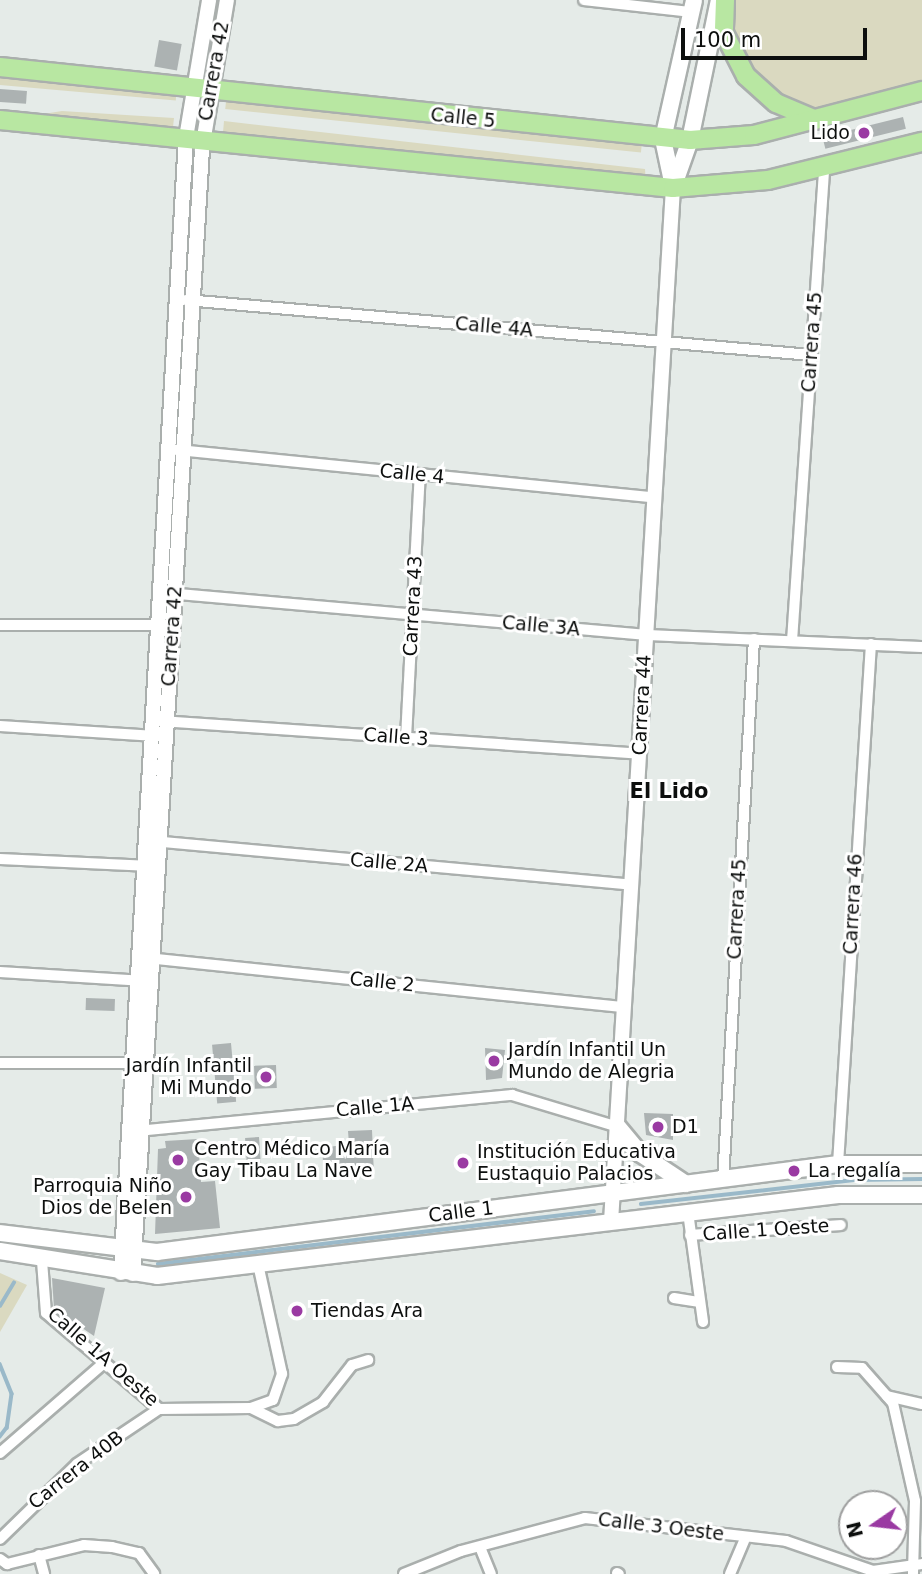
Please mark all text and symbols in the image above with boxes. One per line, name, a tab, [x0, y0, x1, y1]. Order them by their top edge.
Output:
scale bar	[684, 14, 870, 58]
street label: Carrera 42	[194, 19, 234, 123]
text: 100 m	[694, 28, 761, 52]
street label: Calle 5	[429, 103, 497, 133]
place label: Lido	[810, 122, 850, 144]
marker: Lido	[856, 125, 872, 141]
street label: Carrera 45	[797, 291, 827, 393]
street label: Calle 4A	[454, 312, 534, 342]
street label: Calle 4	[378, 459, 446, 489]
street label: Carrera 43	[399, 555, 427, 657]
street label: Carrera 42	[157, 585, 187, 687]
street label: Calle 3A	[501, 611, 581, 641]
street label: Carrera 44	[628, 654, 656, 756]
street label: Calle 3	[363, 723, 429, 751]
district label: El Lido	[630, 778, 708, 804]
street label: Calle 2A	[349, 848, 429, 878]
street label: Carrera 46	[839, 853, 867, 955]
street label: Carrera 45	[723, 858, 751, 960]
street label: Calle 2	[348, 967, 416, 997]
place label: Jardín Infantil Un Mundo de Alegria	[508, 1039, 675, 1083]
marker: Jardín Infantil Un Mundo de Alegria	[486, 1053, 502, 1069]
place label: Jardín Infantil Mi Mundo	[126, 1055, 252, 1099]
marker: Jardín Infantil Mi Mundo	[258, 1069, 274, 1085]
street label: Calle 1A	[335, 1092, 415, 1122]
place label: D1	[672, 1116, 699, 1138]
marker: D1	[650, 1119, 666, 1135]
place label: Centro Médico María Gay Tibau La Nave	[194, 1138, 390, 1182]
place label: Institución Educativa Eustaquio Palacios	[477, 1141, 676, 1185]
marker: Centro Médico María Gay Tibau La Nave	[168, 1150, 188, 1170]
marker: Institución Educativa Eustaquio Palacios	[455, 1155, 471, 1171]
place label: La regalía	[808, 1160, 901, 1182]
marker: La regalía	[786, 1163, 802, 1179]
place label: Parroquia Niño Dios de Belen	[33, 1175, 172, 1219]
marker: Parroquia Niño Dios de Belen	[178, 1189, 194, 1205]
street label: Calle 1	[427, 1197, 495, 1227]
street label: Calle 1 Oeste	[702, 1214, 830, 1246]
place label: Tiendas Ara	[311, 1300, 423, 1322]
street label: Calle 1A Oeste	[43, 1302, 163, 1412]
marker: Tiendas Ara	[289, 1303, 305, 1319]
street label: Carrera 40B	[24, 1426, 128, 1514]
north arrow	[838, 1490, 908, 1560]
street label: Calle 3 Oeste	[597, 1508, 725, 1546]
text: N	[842, 1519, 867, 1540]

